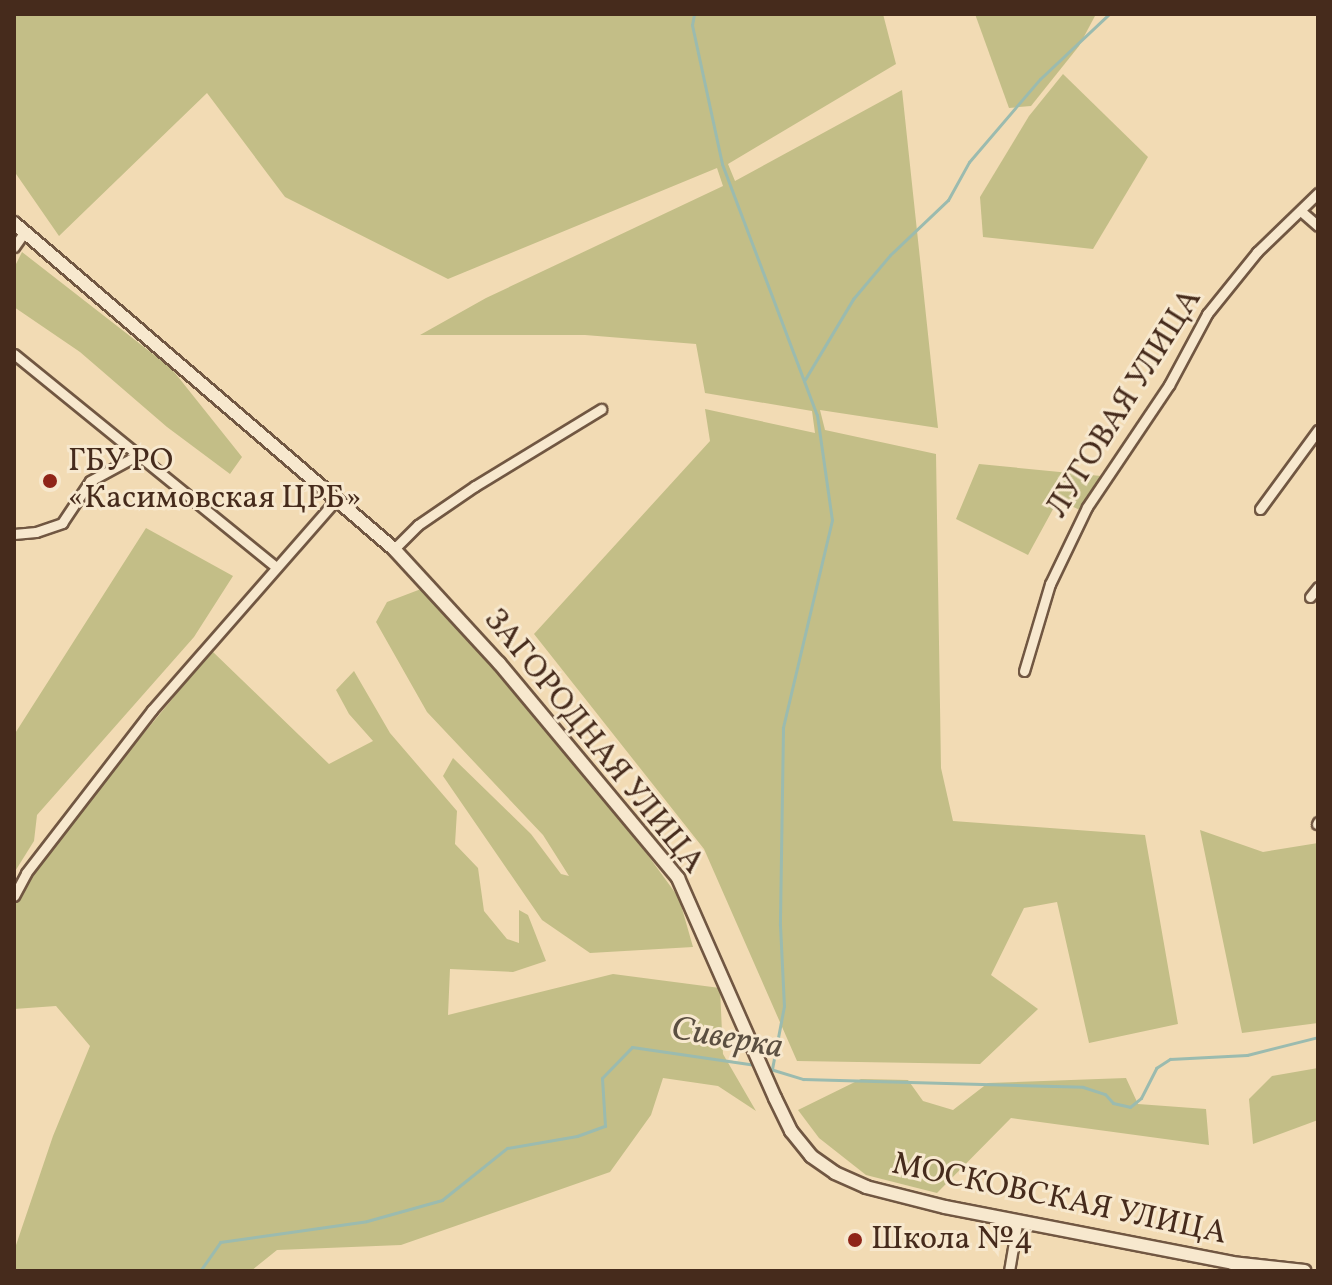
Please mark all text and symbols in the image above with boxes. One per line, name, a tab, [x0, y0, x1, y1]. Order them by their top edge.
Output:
street label: ЛУГОВАЯ УЛИЦА	[1039, 282, 1211, 526]
place label: ГБУ РО «Касимовская ЦРБ»	[68, 444, 361, 519]
marker: ГБУ РО «Касимовская ЦРБ»	[39, 470, 61, 492]
street label: ЗАГОРОДНАЯ УЛИЦА	[474, 602, 712, 882]
water label: Сиверка	[668, 1009, 786, 1069]
street label: МОСКОВСКАЯ УЛИЦА	[888, 1146, 1230, 1254]
place label: Школа №4	[871, 1221, 1033, 1259]
marker: Школа №4	[846, 1231, 864, 1249]

